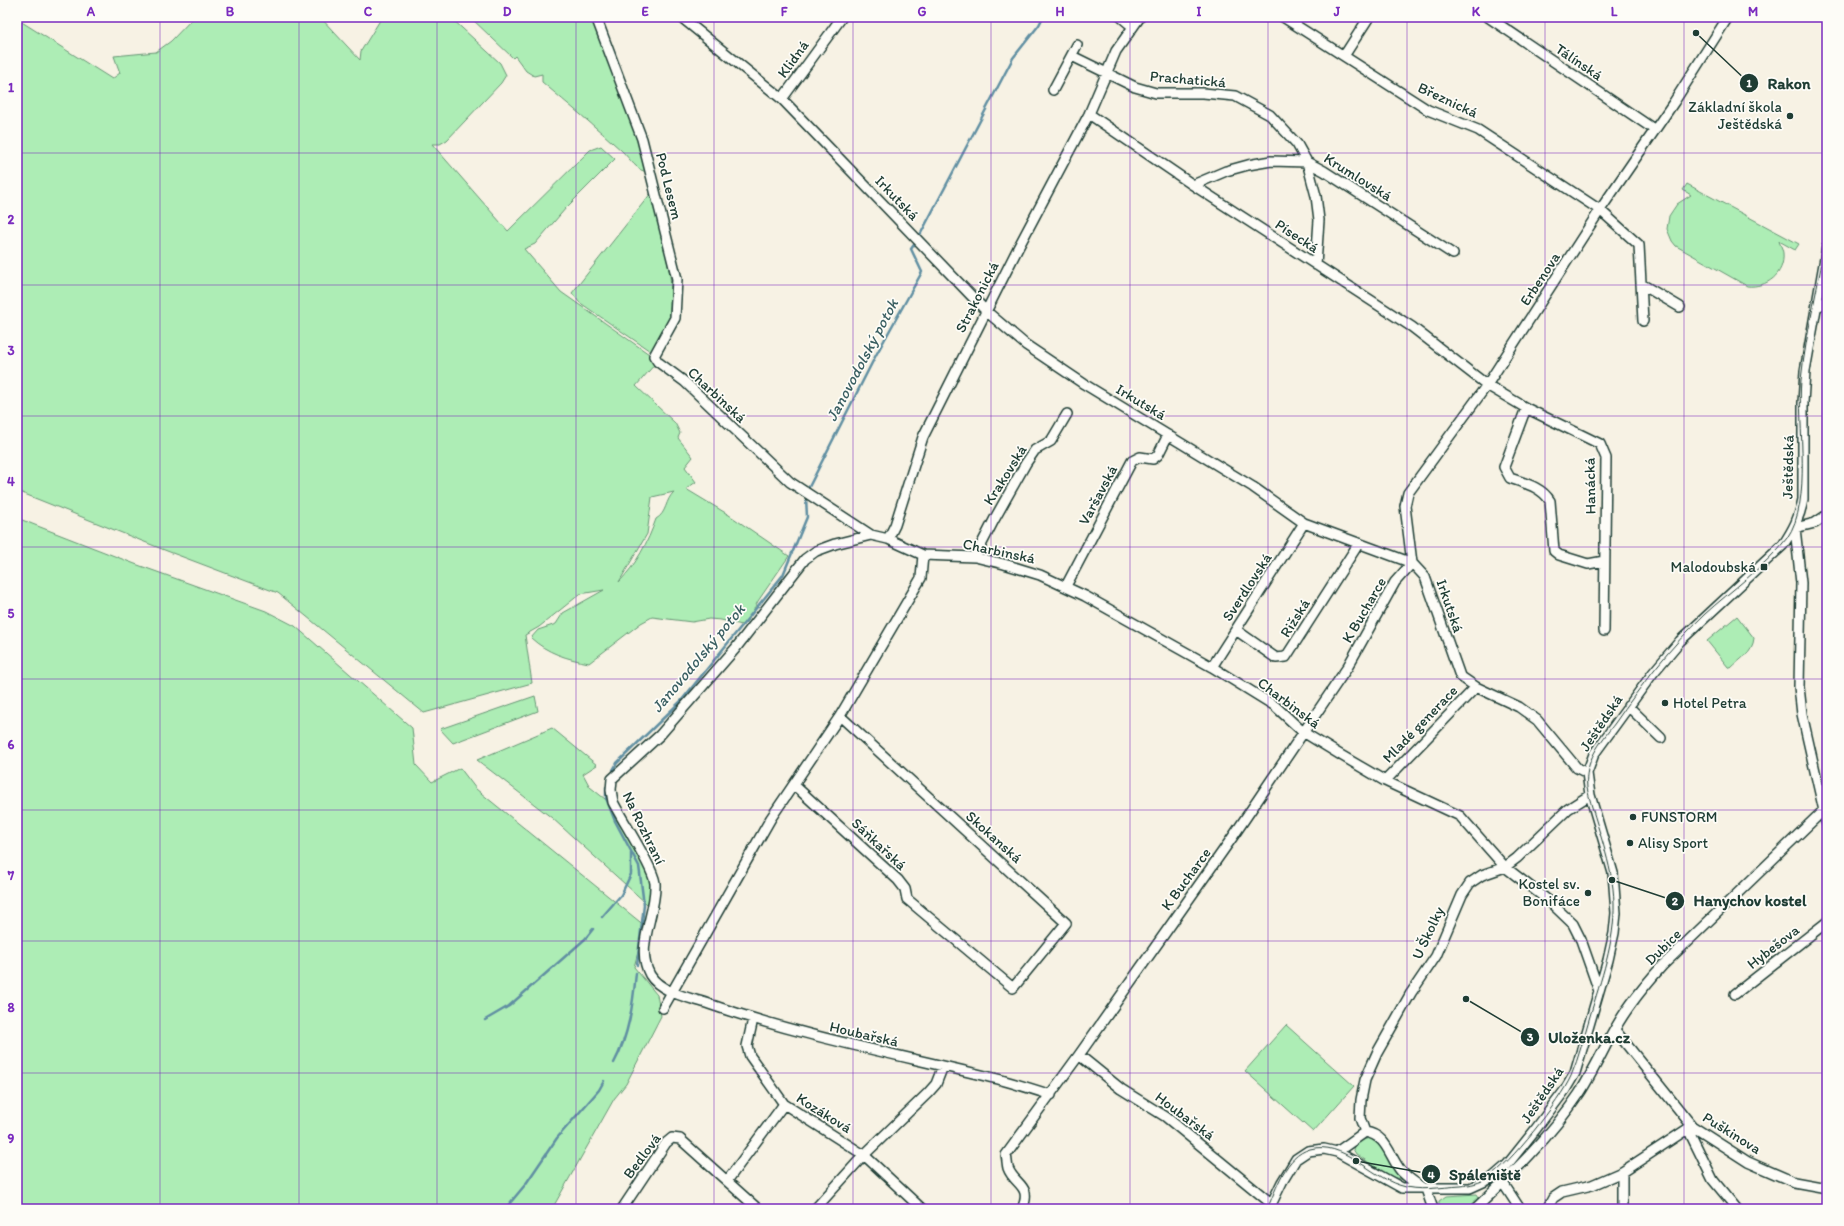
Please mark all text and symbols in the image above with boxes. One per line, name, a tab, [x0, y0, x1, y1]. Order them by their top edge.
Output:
text: A	[86, 4, 96, 19]
text: B	[226, 4, 235, 19]
text: C	[364, 4, 373, 19]
text: D	[503, 4, 512, 19]
text: E	[641, 4, 649, 19]
text: F	[781, 4, 788, 19]
text: G	[918, 4, 927, 19]
text: H	[1056, 4, 1065, 19]
text: I	[1197, 4, 1202, 19]
text: J	[1333, 4, 1341, 19]
text: K	[1472, 4, 1481, 19]
text: L	[1611, 4, 1618, 19]
text: M	[1748, 4, 1758, 19]
street label: Klidná	[773, 37, 813, 81]
street label: Tálínská	[1552, 40, 1606, 84]
street label: Prachatická	[1149, 67, 1227, 91]
callout: Rakon	[1739, 69, 1818, 97]
text: Rakon	[1768, 74, 1811, 93]
text: 1	[1746, 76, 1752, 90]
street label: Březnická	[1415, 78, 1481, 122]
text: 1	[8, 80, 14, 95]
place label: Základní škola Ještědská	[1688, 98, 1783, 133]
marker: Základní škola Ještědská	[1785, 111, 1795, 121]
street label: Krumlovská	[1321, 149, 1395, 205]
street label: Pod Lesem	[652, 150, 686, 222]
street label: Irkutská	[871, 172, 923, 224]
text: 2	[8, 212, 15, 227]
street label: Písecká	[1272, 215, 1322, 257]
street label: Erbenova	[1516, 249, 1564, 309]
street label: Strakonická	[951, 258, 1003, 336]
water label: Janovodolský potok	[822, 295, 903, 424]
text: 3	[7, 343, 15, 358]
street label: Charbinská	[684, 363, 750, 427]
street label: Irkutská	[1113, 380, 1169, 424]
street label: Ještědská	[1778, 435, 1798, 499]
street label: Krakovská	[979, 441, 1031, 508]
street label: Hanácká	[1581, 457, 1599, 515]
street label: Varšavská	[1075, 462, 1121, 528]
text: 4	[7, 474, 15, 489]
street label: Charbinská	[961, 535, 1037, 567]
street label: Sverdlovská	[1218, 549, 1276, 624]
place label: Malodoubská	[1671, 558, 1756, 576]
marker: Malodoubská	[1759, 562, 1769, 572]
street label: K Bucharce	[1338, 574, 1390, 646]
street label: Irkutská	[1432, 577, 1468, 635]
street label: Rižská	[1276, 595, 1314, 641]
water label: Janovodolský potok	[647, 599, 749, 716]
text: 5	[8, 606, 15, 621]
street label: Charbinská	[1254, 674, 1324, 732]
street label: Mladé generace	[1379, 682, 1461, 766]
street label: Ještědská	[1576, 691, 1627, 755]
place label: Hotel Petra	[1673, 694, 1747, 712]
marker: Hotel Petra	[1660, 698, 1670, 708]
text: 6	[8, 737, 15, 752]
street label: Na Rozhraní	[619, 789, 669, 868]
street label: Skokanská	[962, 807, 1026, 867]
place label: FUNSTORM	[1641, 808, 1717, 826]
marker: FUNSTORM	[1628, 812, 1638, 822]
street label: Sáňkařská	[848, 814, 910, 874]
place label: Alisy Sport	[1638, 834, 1708, 852]
marker: Alisy Sport	[1625, 838, 1635, 848]
street label: K Bucharce	[1157, 844, 1215, 914]
text: 7	[7, 868, 15, 883]
place label: Kostel sv. Bonifáce	[1518, 875, 1580, 910]
callout: Hanychov kostel	[1665, 887, 1814, 915]
marker: Kostel sv. Bonifáce	[1583, 888, 1593, 898]
text: Hanychov kostel	[1694, 891, 1807, 911]
text: 2	[1672, 894, 1679, 908]
street label: U Školky	[1408, 904, 1448, 962]
street label: Hybešova	[1743, 921, 1803, 973]
street label: Dubice	[1641, 925, 1685, 969]
text: 8	[7, 1000, 15, 1015]
street label: Houbařská	[828, 1017, 900, 1051]
callout: Uloženka.cz	[1520, 1023, 1638, 1051]
text: Uloženka.cz	[1548, 1028, 1631, 1047]
text: 3	[1527, 1030, 1534, 1044]
street label: Ještědská	[1517, 1063, 1568, 1127]
street label: Houbařská	[1152, 1088, 1219, 1144]
street label: Kozáková	[793, 1089, 855, 1137]
street label: Puškinova	[1699, 1108, 1765, 1158]
street label: Bedlová	[619, 1130, 665, 1182]
text: 9	[8, 1131, 15, 1146]
callout: Spáleniště	[1421, 1160, 1529, 1188]
text: Spáleniště	[1449, 1165, 1521, 1185]
text: 4	[1427, 1168, 1435, 1182]

